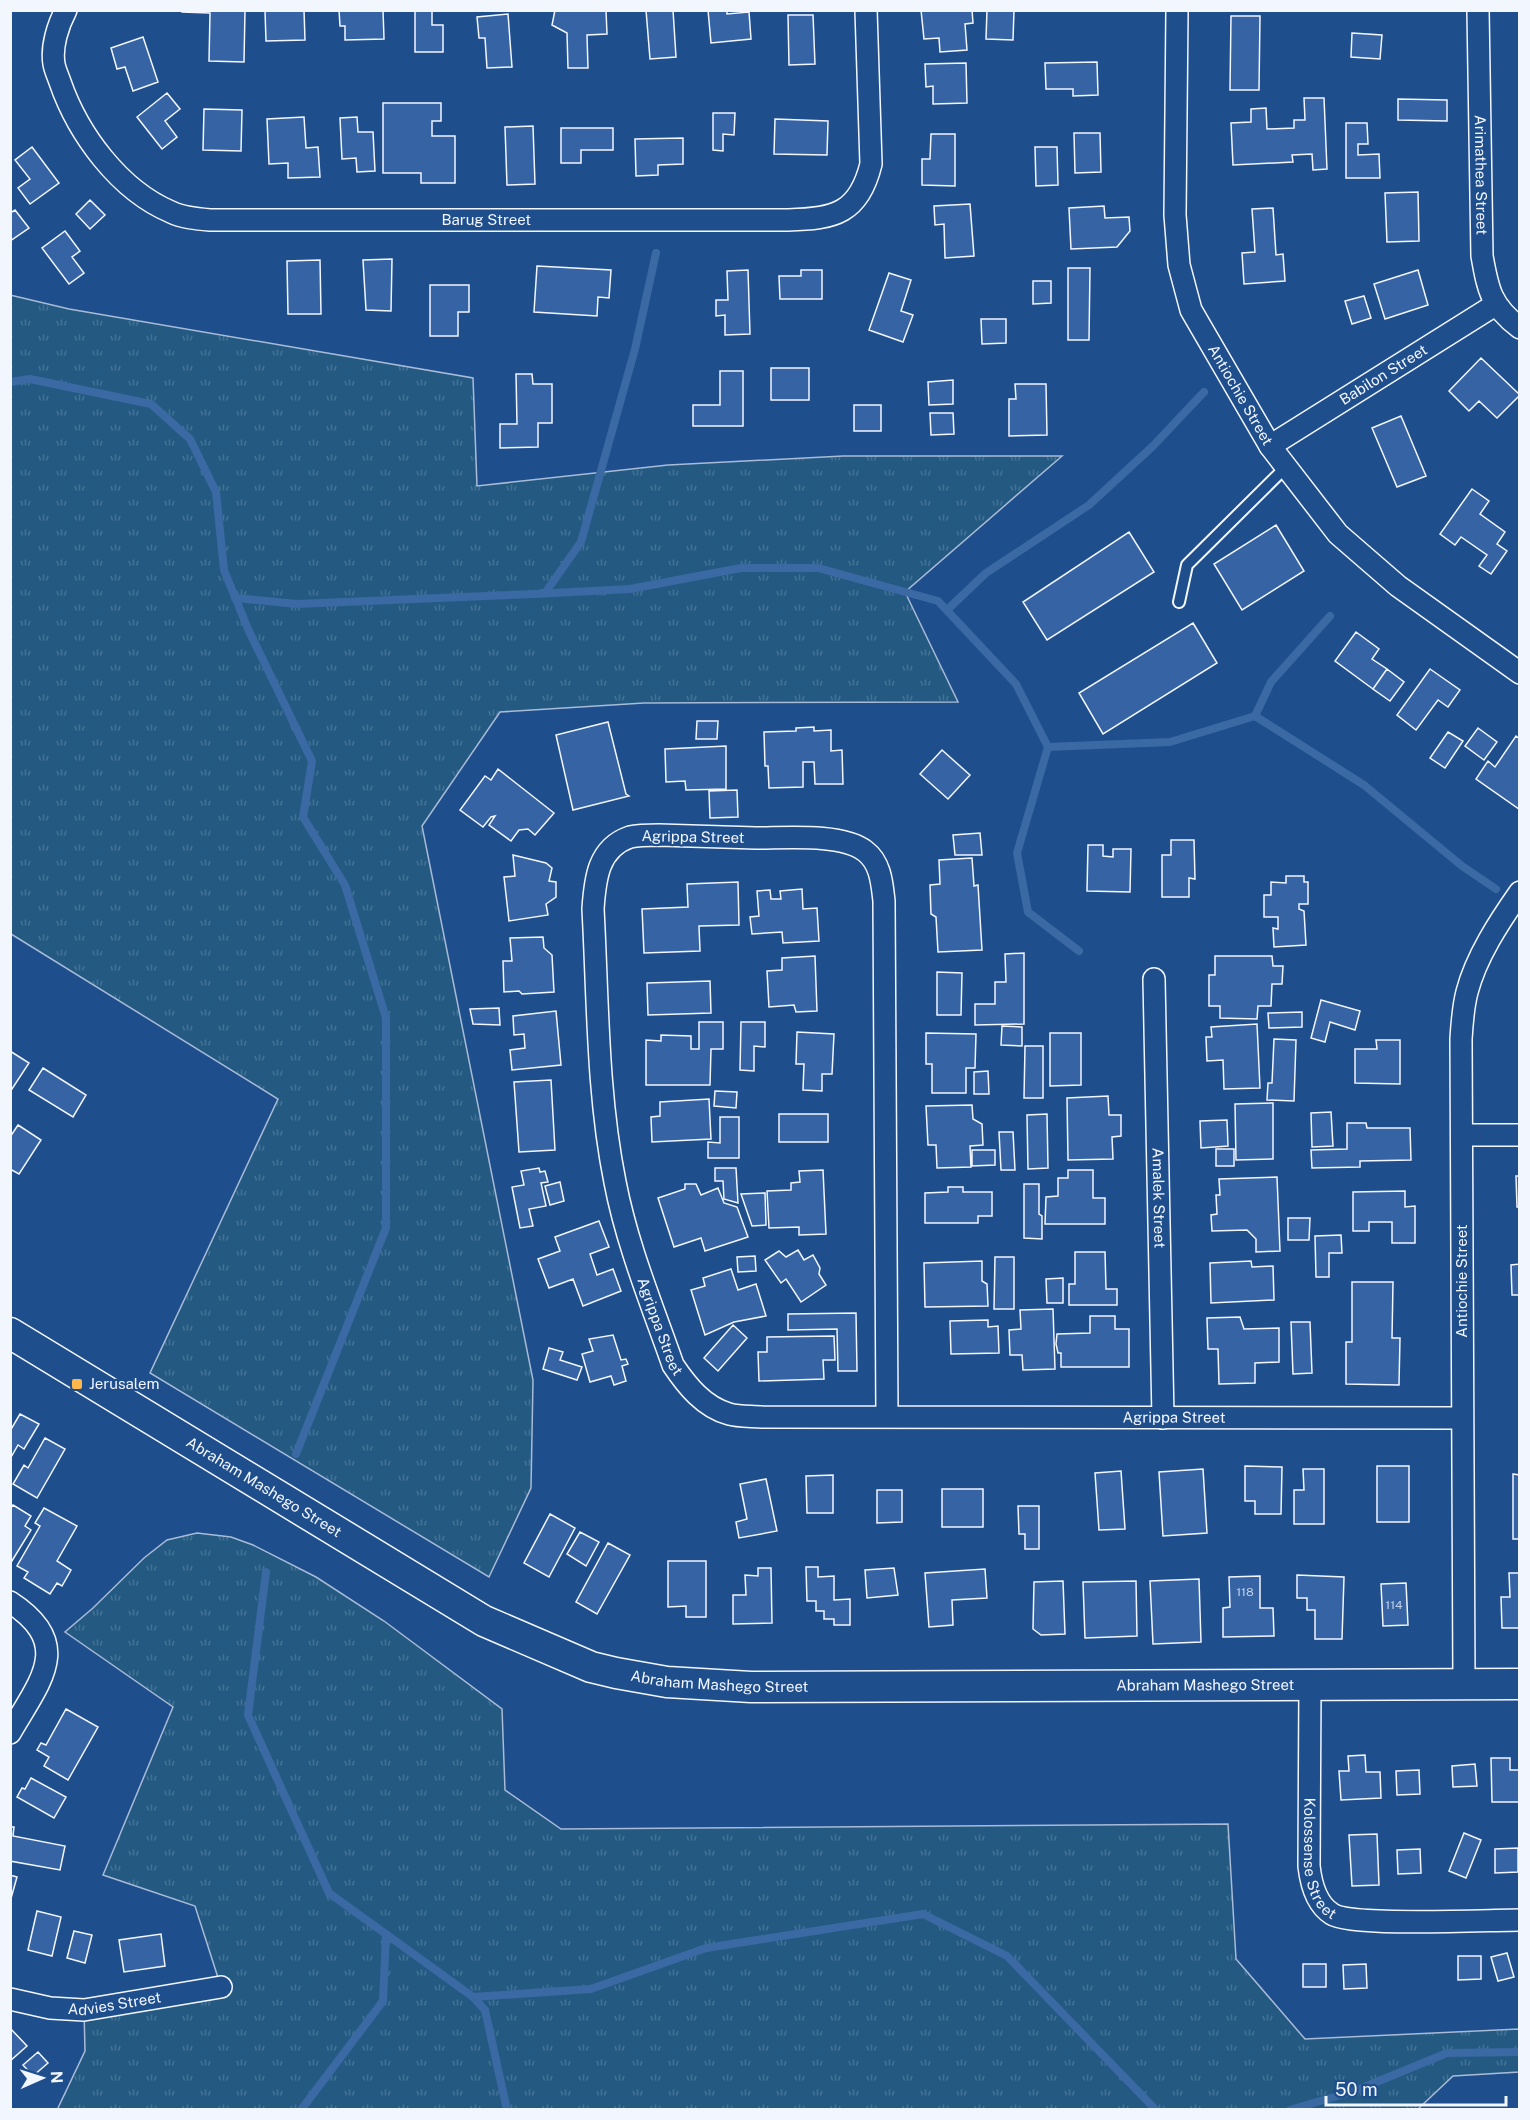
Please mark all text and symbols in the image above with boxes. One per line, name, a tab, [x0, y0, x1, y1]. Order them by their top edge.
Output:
street label: Arimathea Street	[1472, 115, 1491, 235]
street label: Barug Street	[441, 211, 531, 228]
street label: Antiochie Street	[1205, 341, 1277, 448]
street label: Babilon Street	[1336, 341, 1430, 408]
street label: Agrippa Street	[641, 827, 745, 846]
street label: Amalek Street	[1149, 1148, 1169, 1249]
street label: Antiochie Street	[1453, 1224, 1470, 1338]
street label: Agrippa Street	[634, 1275, 687, 1379]
place label: Jerusalem	[89, 1375, 159, 1392]
marker: Jerusalem	[70, 1377, 84, 1391]
street label: Agrippa Street	[1123, 1409, 1226, 1426]
street label: Abraham Mashego Street	[184, 1433, 345, 1540]
house number: 118	[1236, 1585, 1254, 1599]
house number: 114	[1385, 1598, 1403, 1612]
street label: Abraham Mashego Street	[629, 1667, 809, 1695]
street label: Abraham Mashego Street	[1116, 1676, 1295, 1694]
street label: Kolossense Street	[1301, 1798, 1340, 1923]
street label: Advies Street	[67, 1988, 162, 2018]
north arrow	[12, 2048, 72, 2108]
scale bar	[1326, 2069, 1506, 2107]
text: N	[47, 2070, 66, 2084]
text: 50 m	[1335, 2079, 1378, 2100]

